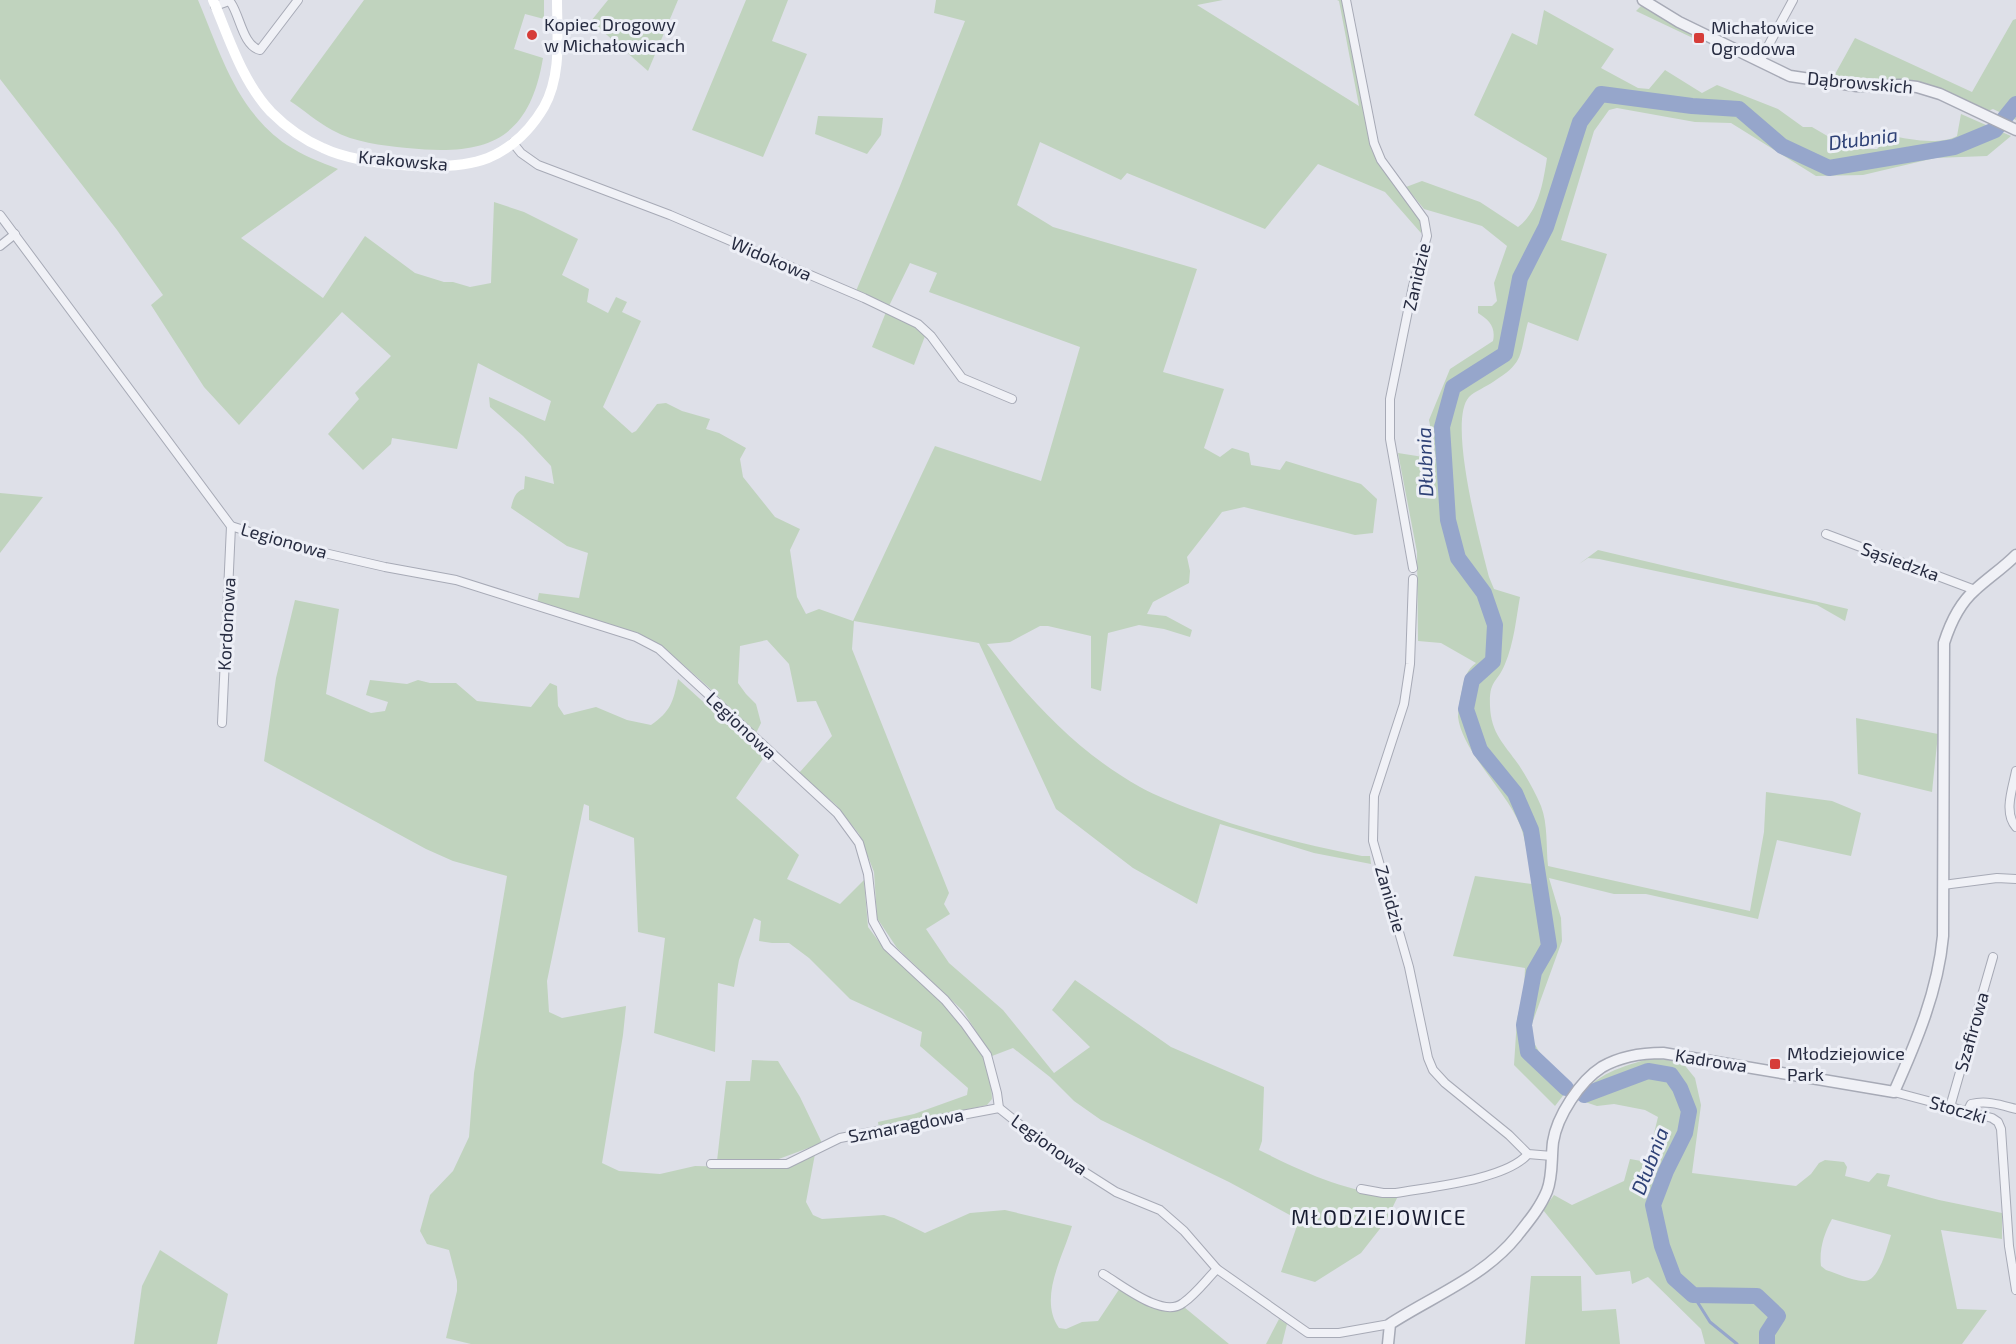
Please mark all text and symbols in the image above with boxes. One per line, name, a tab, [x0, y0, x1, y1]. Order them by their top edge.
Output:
place label: Kopiec Drogowy w Michałowicach	[544, 13, 685, 56]
place label: Michałowice Ogrodowa	[1711, 16, 1814, 59]
marker: Kopiec Drogowy w Michałowicach	[525, 28, 539, 42]
marker: Michałowice Ogrodowa	[1692, 31, 1706, 45]
street label: Dąbrowskich	[1806, 66, 1914, 98]
water label: Dłubnia	[1827, 122, 1899, 154]
street label: Krakowska	[357, 145, 449, 175]
street label: Widokowa	[728, 231, 815, 285]
street label: Zanidzie	[1398, 241, 1434, 313]
water label: Dłubnia	[1411, 427, 1437, 497]
street label: Legionowa	[239, 517, 330, 563]
street label: Sąsiedzka	[1858, 537, 1943, 585]
street label: Kordonowa	[213, 577, 239, 671]
street label: Legionowa	[702, 687, 782, 764]
street label: Zanidzie	[1371, 863, 1411, 935]
street label: Szafirowa	[1949, 989, 1993, 1074]
place label: Młodziejowice Park	[1787, 1042, 1905, 1085]
street label: Kadrowa	[1674, 1043, 1749, 1077]
marker: Młodziejowice Park	[1768, 1057, 1782, 1071]
street label: Stoczki	[1927, 1090, 1990, 1128]
street label: Szmaragdowa	[846, 1103, 965, 1147]
street label: Legionowa	[1007, 1109, 1092, 1179]
water label: Dłubnia	[1625, 1124, 1673, 1198]
district label: MŁODZIEJOWICE	[1291, 1204, 1467, 1229]

